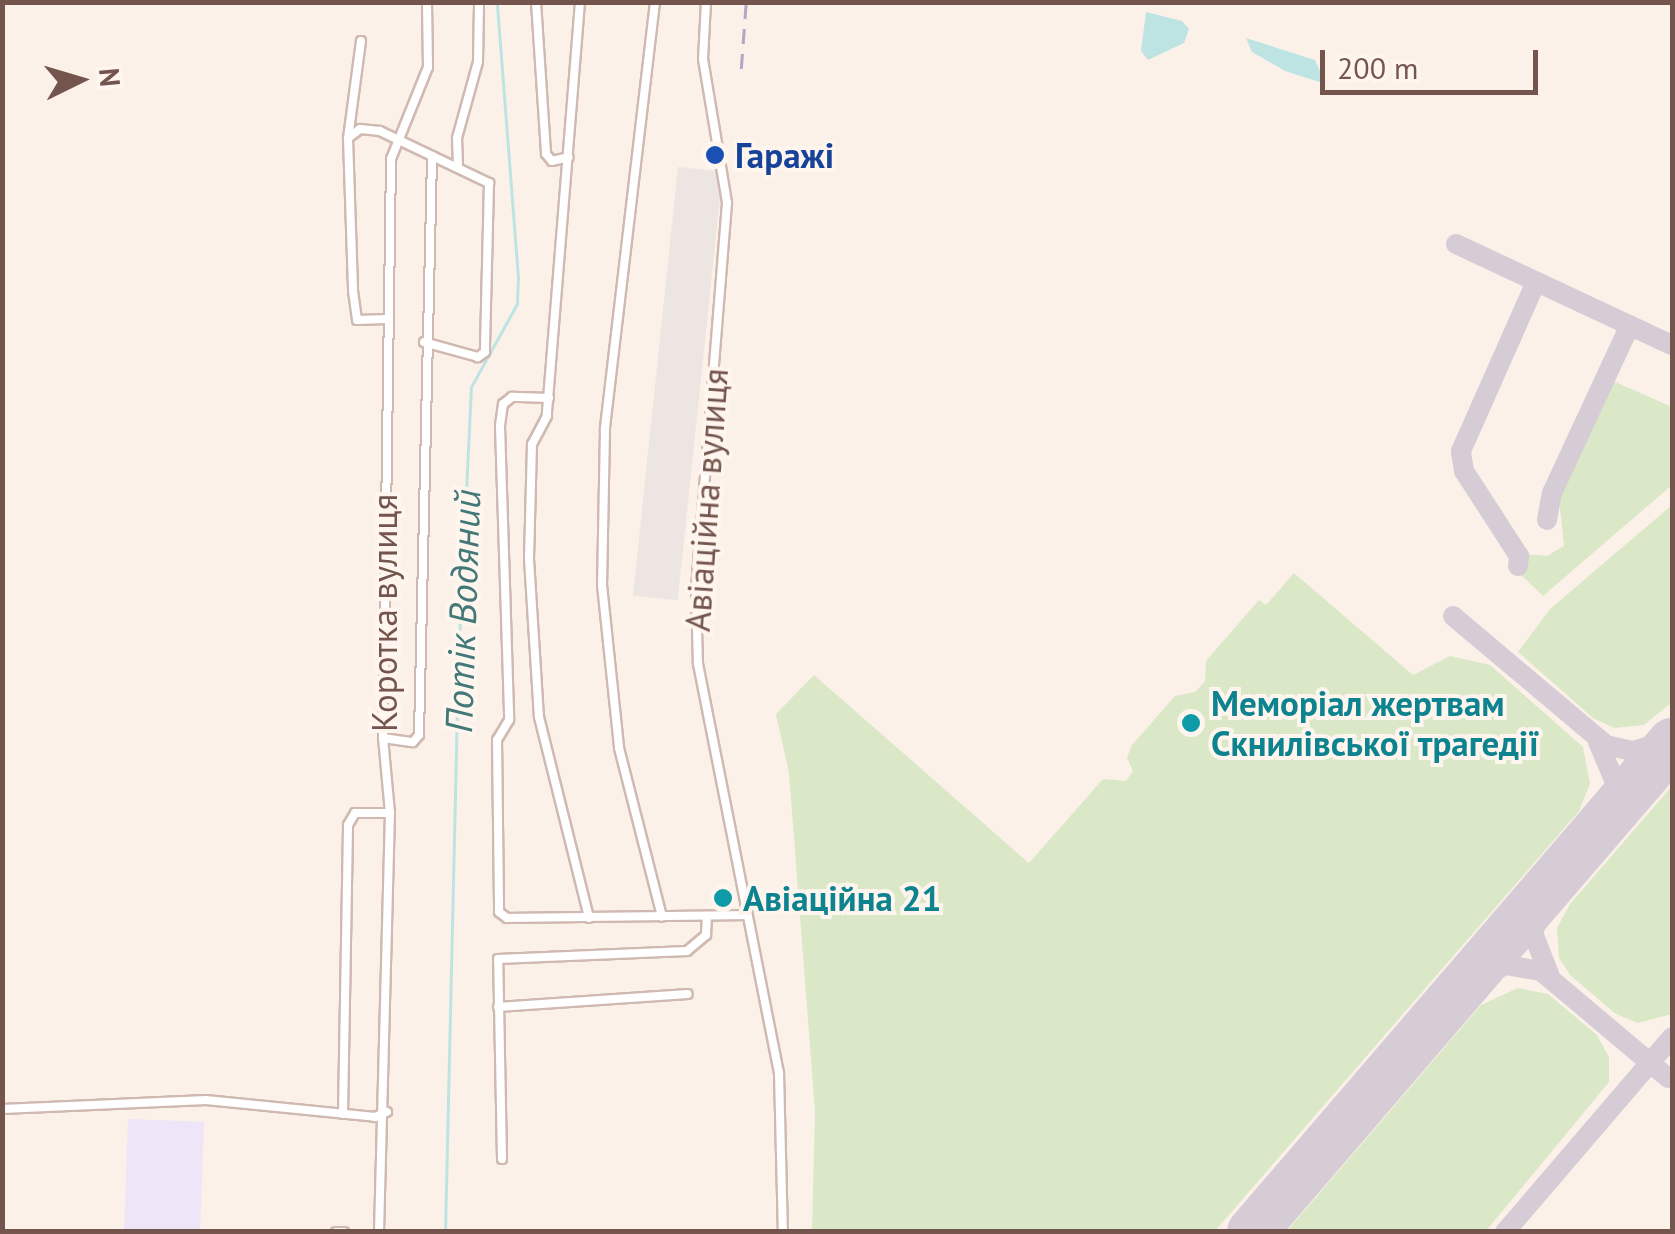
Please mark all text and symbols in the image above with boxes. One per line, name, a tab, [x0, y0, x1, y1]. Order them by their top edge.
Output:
north arrow	[30, 30, 130, 130]
scale bar	[1325, 30, 1542, 92]
text: 200 m	[1337, 48, 1418, 87]
text: N	[91, 67, 130, 88]
place label: Гаражі	[735, 134, 834, 176]
marker: Гаражі	[704, 144, 726, 166]
street label: Авіаційна вулиця	[676, 367, 736, 633]
water label: Потік Водяний	[435, 488, 489, 734]
street label: Коротка вулиця	[363, 494, 405, 732]
place label: Меморіал жертвам Скнилівської трагедії	[1211, 682, 1540, 764]
marker: Меморіал жертвам Скнилівської трагедії	[1180, 712, 1202, 734]
place label: Авіаційна 21	[743, 877, 941, 919]
marker: Авіаційна 21	[712, 887, 734, 909]

